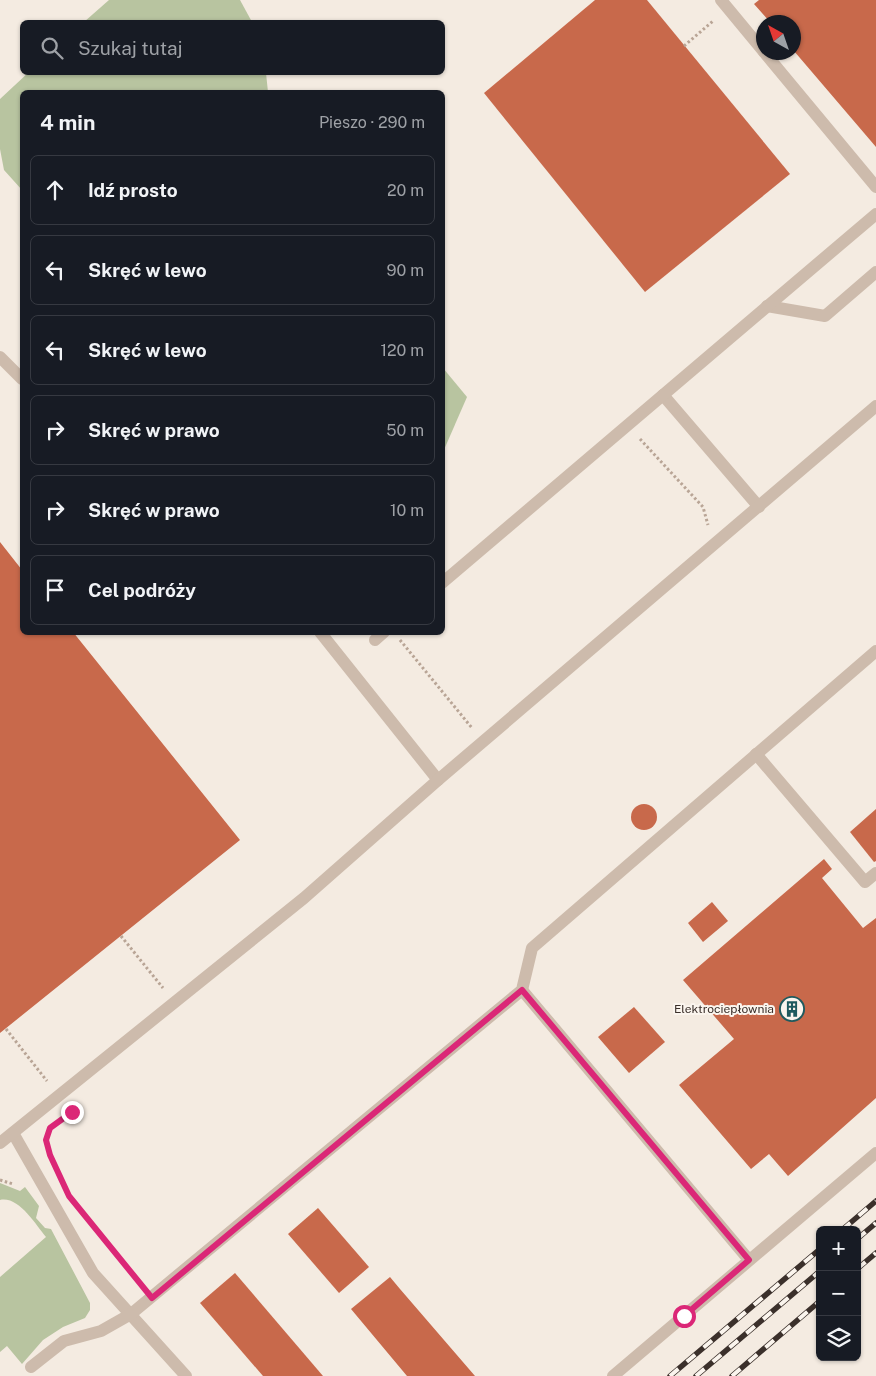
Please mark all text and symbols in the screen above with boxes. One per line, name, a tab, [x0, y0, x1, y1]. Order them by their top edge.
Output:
north arrow	[756, 15, 801, 60]
search box	[20, 20, 445, 75]
icon: search	[38, 34, 66, 62]
text: Szukaj tutaj	[78, 37, 183, 59]
text: 4 min	[40, 110, 95, 135]
text: Pieszo · 290 m	[319, 113, 425, 132]
icon: ahead	[41, 176, 69, 204]
text: Idź prosto	[88, 179, 178, 201]
text: 20 m	[387, 181, 424, 200]
icon: left	[41, 256, 69, 284]
text: Skręć w lewo	[88, 259, 207, 281]
text: 90 m	[387, 261, 424, 280]
icon: left	[41, 336, 69, 364]
text: Skręć w lewo	[88, 339, 207, 361]
text: 120 m	[380, 341, 424, 360]
icon: right	[41, 416, 69, 444]
text: Skręć w prawo	[88, 419, 220, 441]
text: 50 m	[386, 421, 424, 440]
icon: right	[41, 496, 69, 524]
text: Skręć w prawo	[88, 499, 220, 521]
text: 10 m	[390, 501, 424, 520]
icon: arrive	[41, 576, 69, 604]
text: Cel podróży	[88, 579, 196, 601]
building icon: Elektrociepłownia	[779, 996, 805, 1022]
place label: Elektrociepłownia	[674, 1002, 774, 1016]
route end	[61, 1101, 84, 1124]
map controls	[816, 1226, 861, 1361]
button: +	[816, 1226, 861, 1271]
button: −	[816, 1271, 861, 1316]
route start	[673, 1305, 696, 1328]
button: layers	[816, 1316, 861, 1361]

